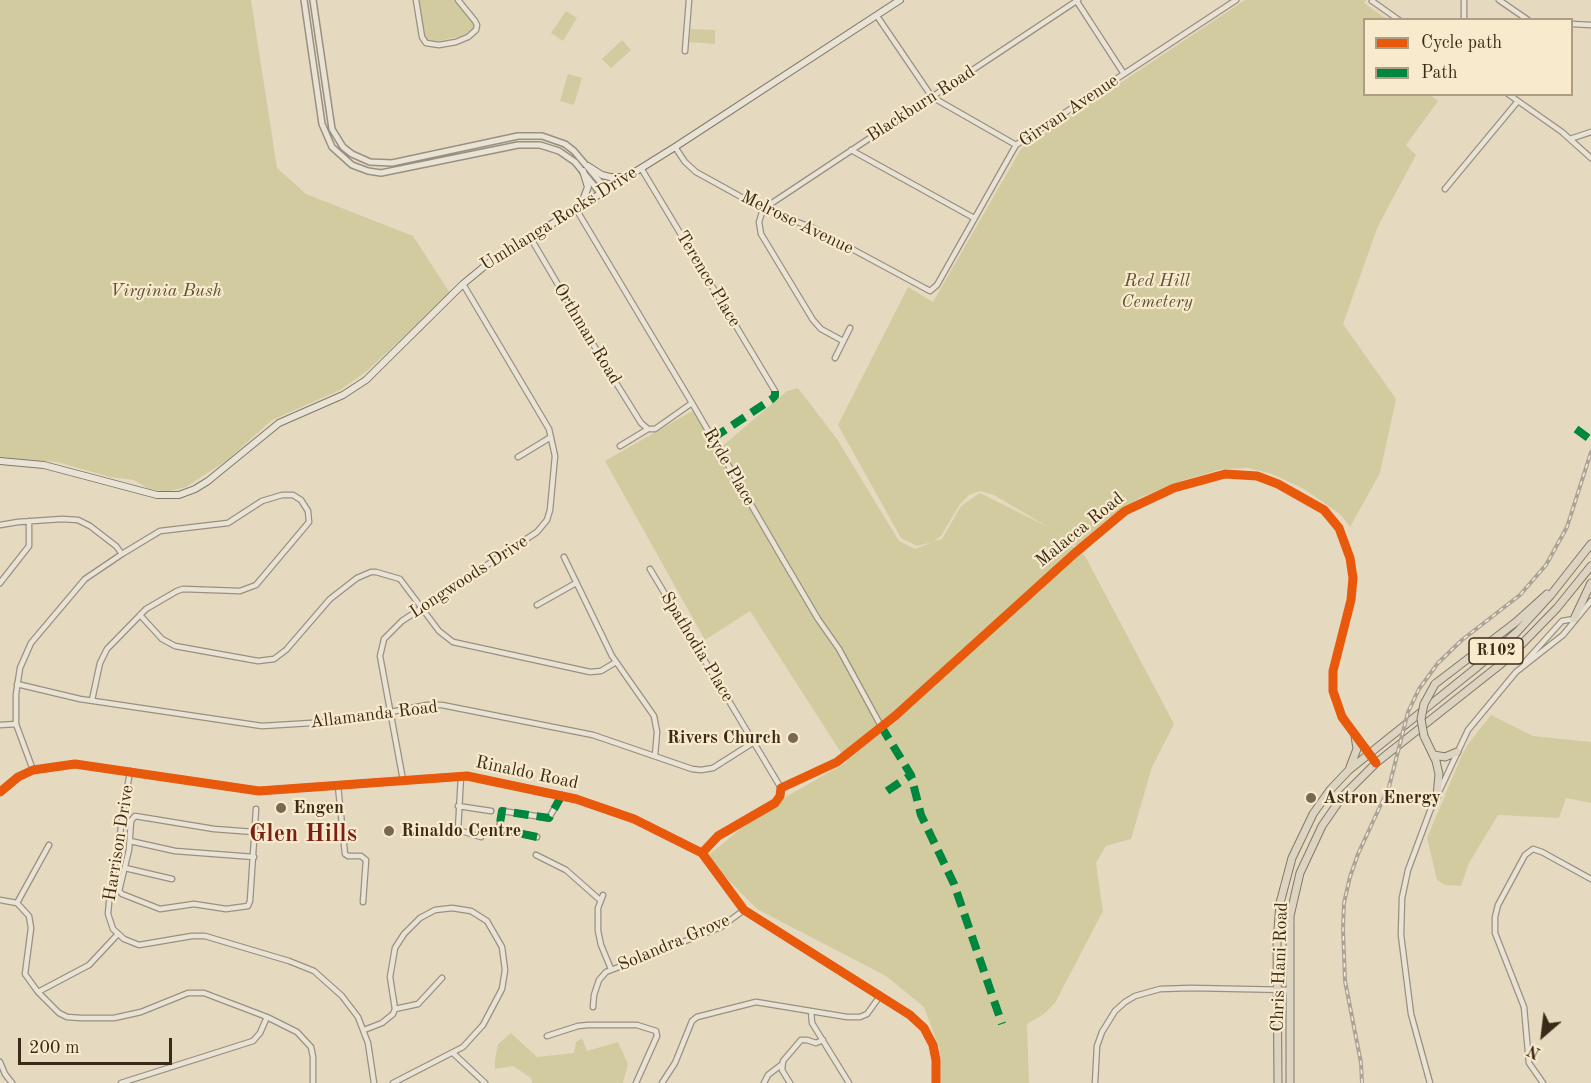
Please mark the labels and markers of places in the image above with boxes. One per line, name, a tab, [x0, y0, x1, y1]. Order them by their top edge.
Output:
place label: Rivers Church	[667, 727, 781, 749]
marker: Rivers Church	[786, 731, 800, 745]
place label: Astron Energy	[1323, 787, 1441, 809]
marker: Astron Energy	[1304, 791, 1318, 805]
place label: Engen	[293, 797, 344, 819]
marker: Engen	[274, 801, 288, 815]
place label: Rinaldo Centre	[401, 820, 521, 842]
marker: Rinaldo Centre	[382, 824, 396, 838]

